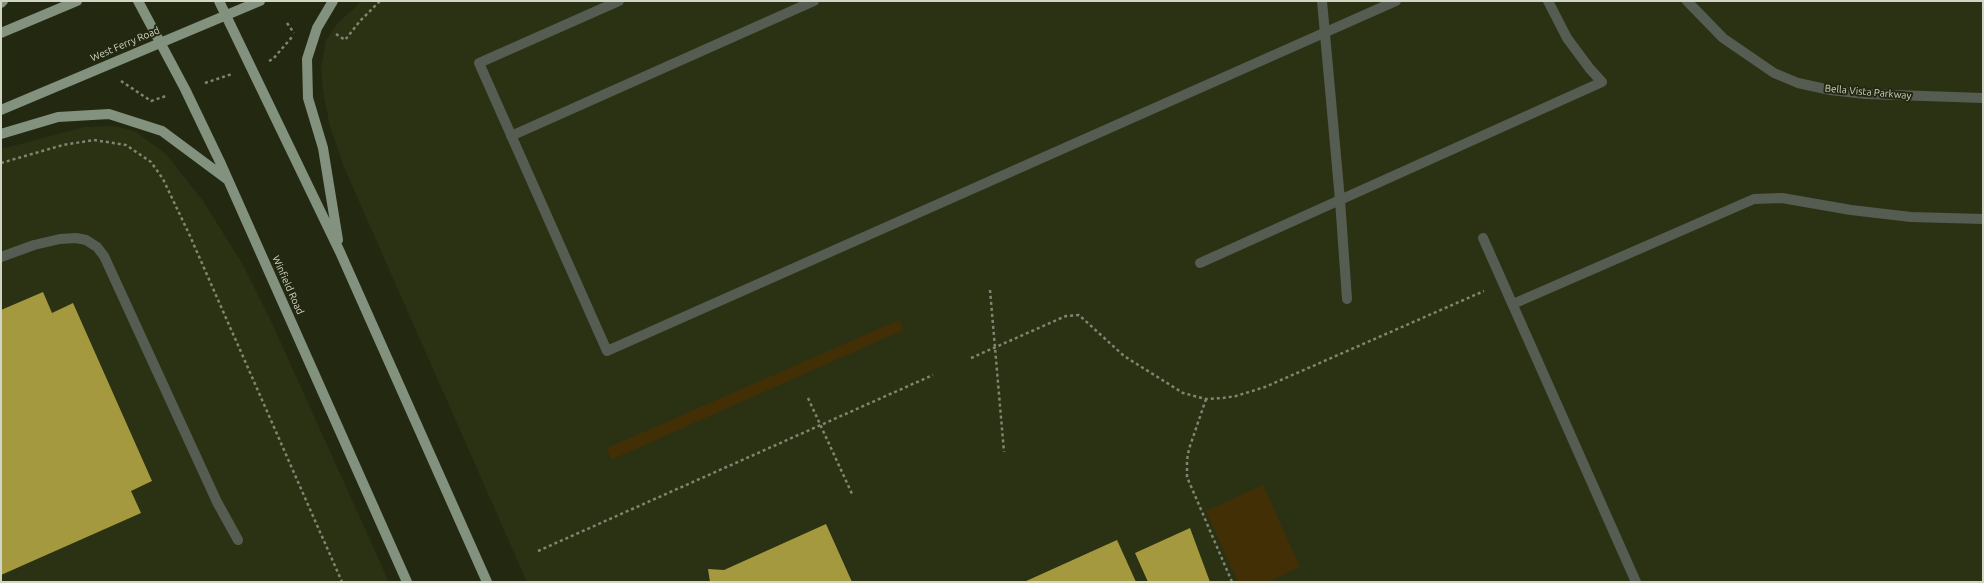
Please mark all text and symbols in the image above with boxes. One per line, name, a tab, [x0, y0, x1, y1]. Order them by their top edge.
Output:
street label: West Ferry Road	[89, 24, 161, 64]
street label: Bella Vista Parkway	[1824, 82, 1912, 102]
street label: Winfield Road	[270, 254, 306, 316]

